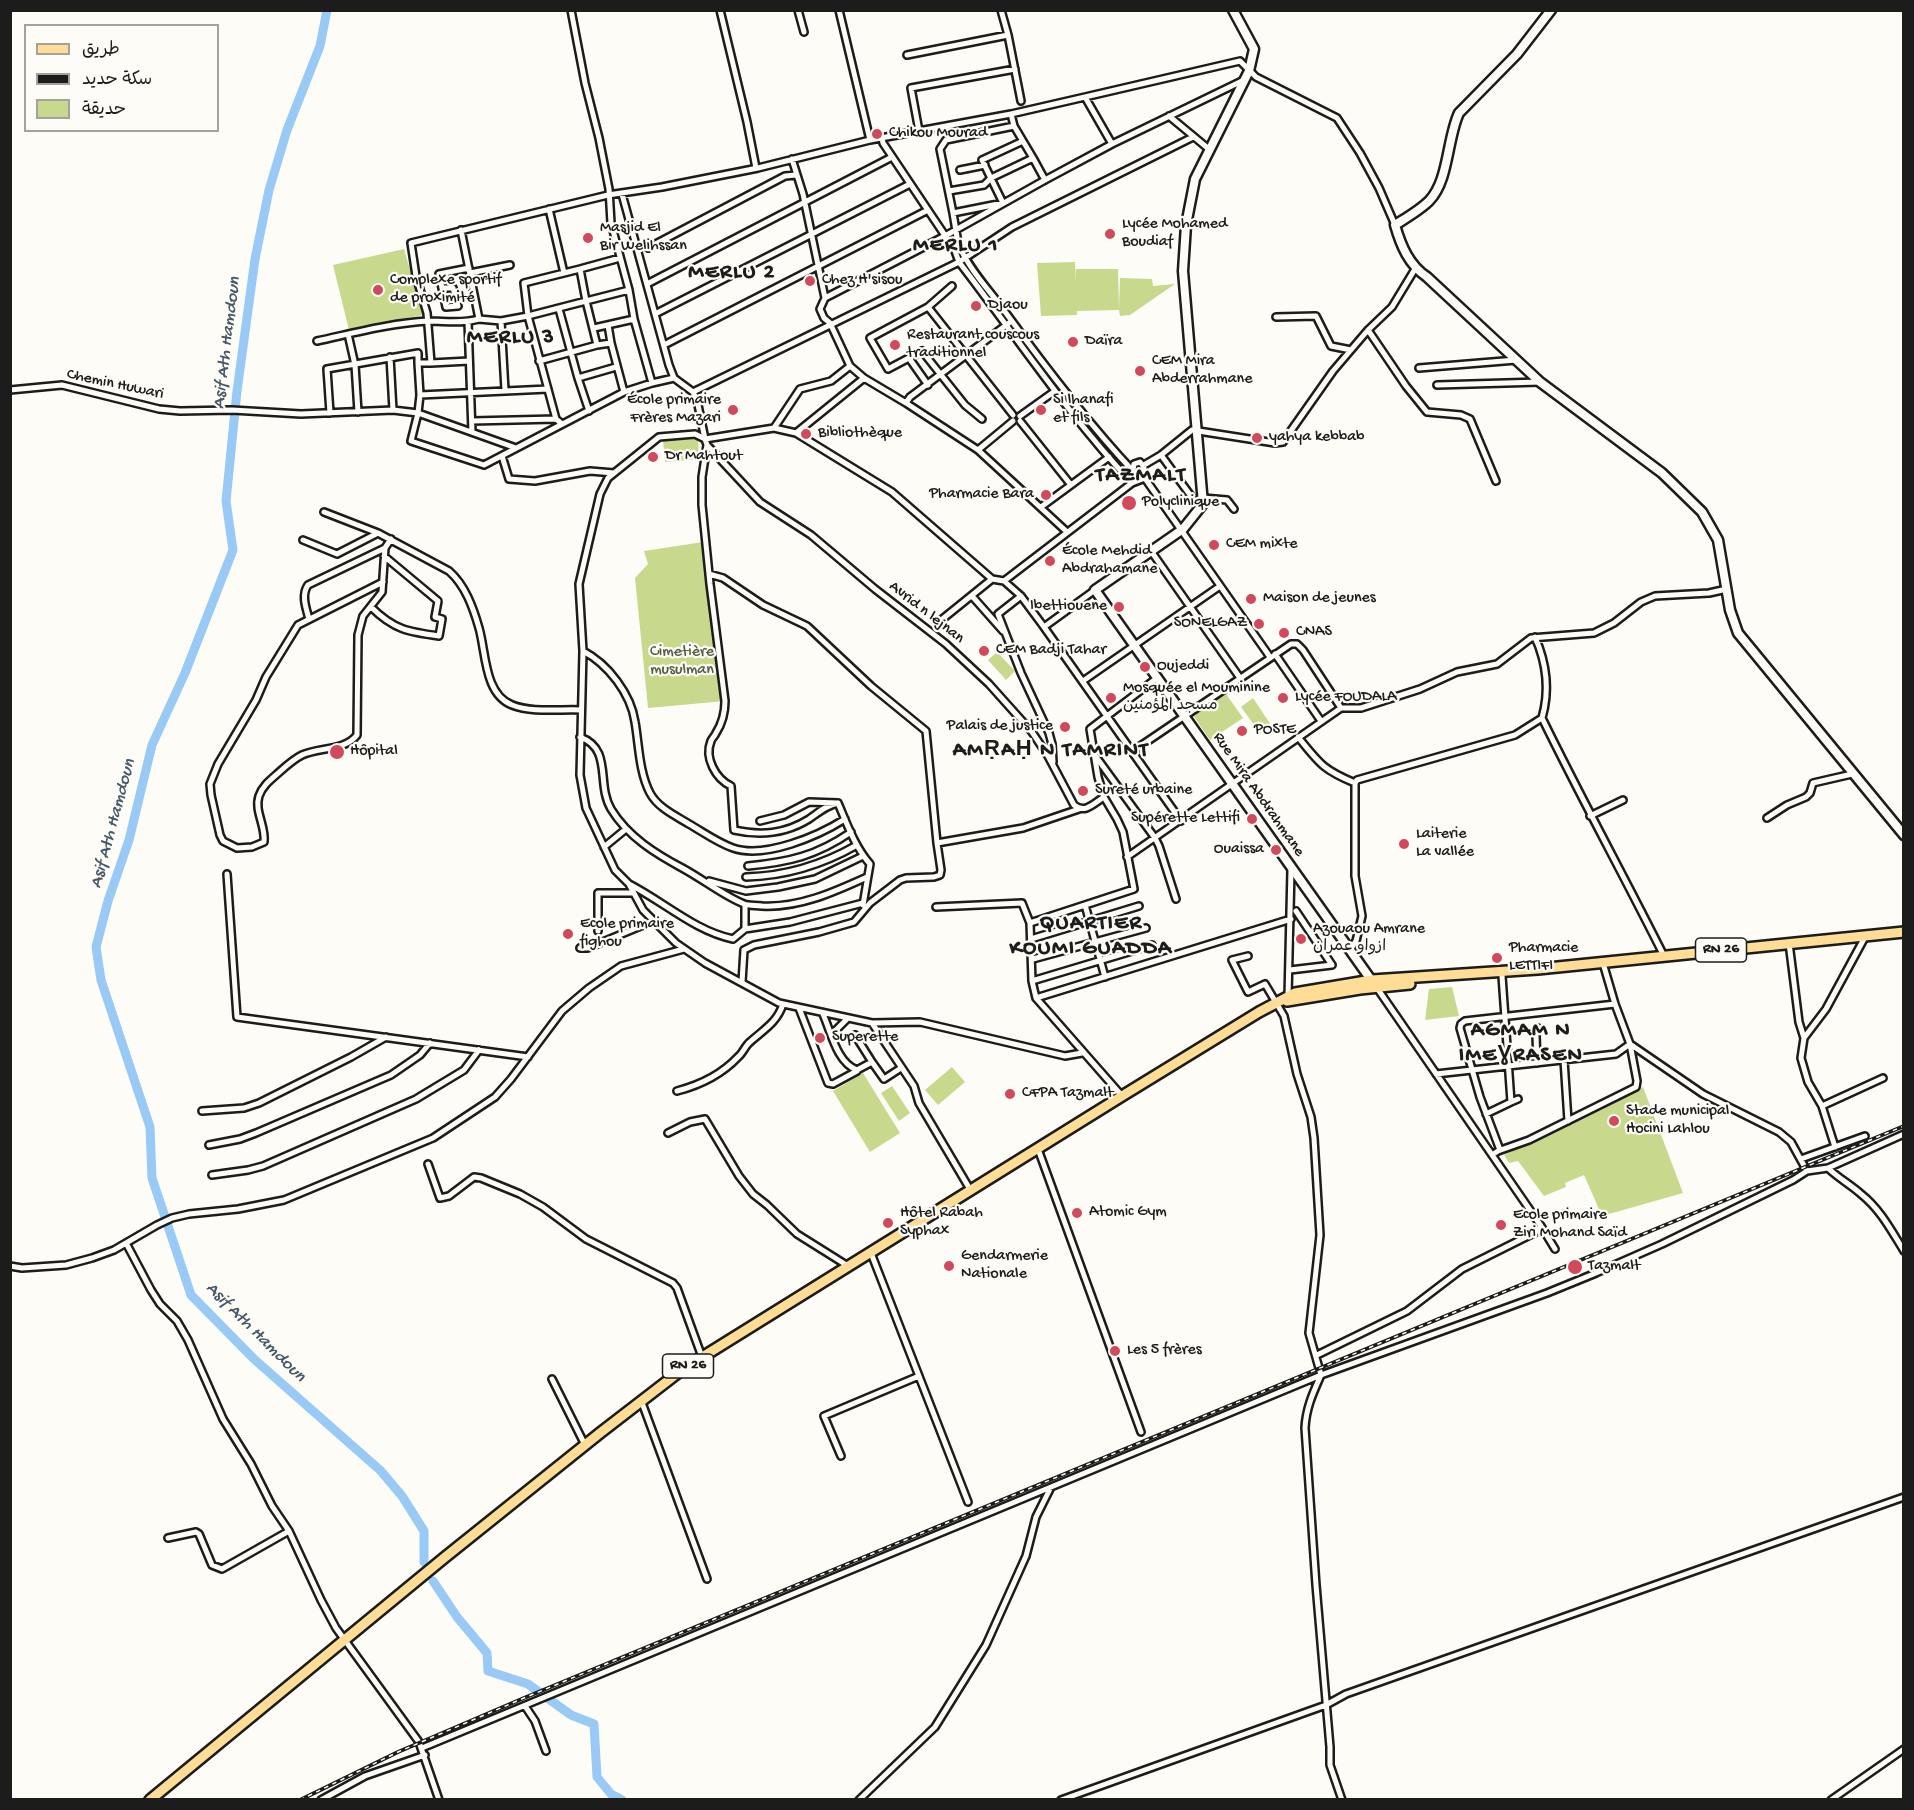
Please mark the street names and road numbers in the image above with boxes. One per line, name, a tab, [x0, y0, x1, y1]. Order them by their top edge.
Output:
street label: Chemin Huwari	[65, 365, 165, 405]
street label: Avrid n lejnan	[884, 578, 968, 648]
street label: Rue Mira Abdrahmane	[1208, 729, 1308, 861]
road number: RN 26	[1696, 938, 1746, 962]
road number: RN 26	[662, 1354, 714, 1378]

